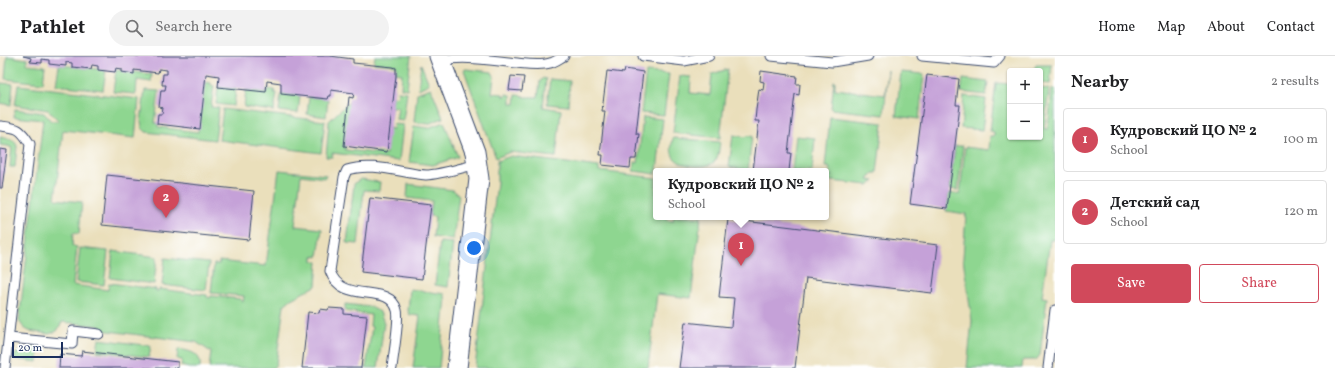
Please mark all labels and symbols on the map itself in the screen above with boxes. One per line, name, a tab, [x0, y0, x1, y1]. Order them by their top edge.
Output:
pin: 2	[153, 185, 179, 218]
pin: 1	[728, 233, 754, 266]
your location	[464, 238, 484, 258]
scale bar	[12, 340, 63, 359]

